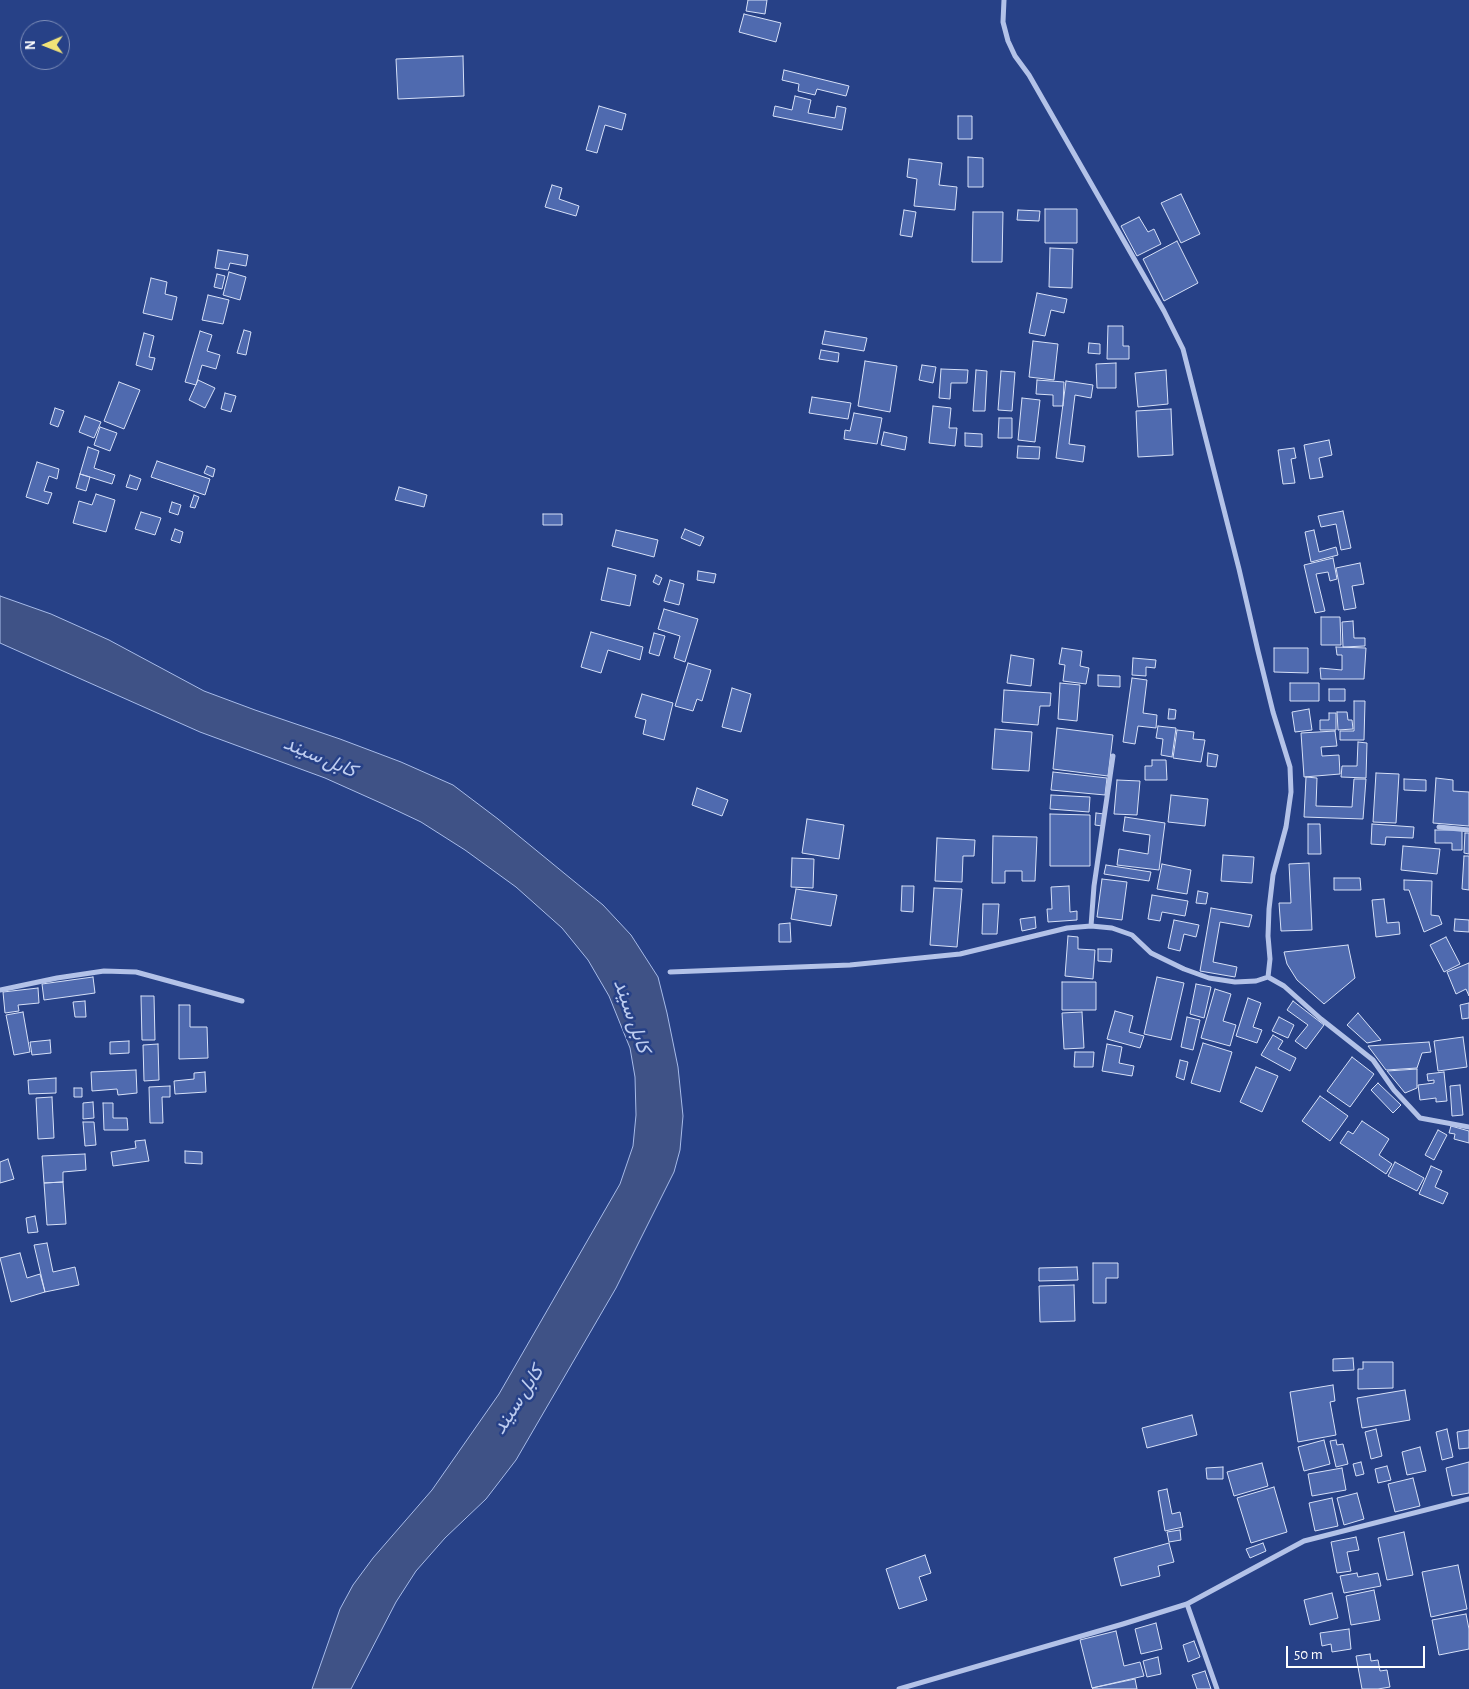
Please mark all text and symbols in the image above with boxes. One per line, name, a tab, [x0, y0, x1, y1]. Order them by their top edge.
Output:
north arrow	[20, 20, 70, 70]
text: N	[24, 40, 38, 50]
water label: کابل سيند	[280, 731, 360, 783]
water label: کابل سيند	[608, 976, 656, 1056]
water label: کابل سيند	[487, 1361, 549, 1439]
scale bar	[1289, 1636, 1428, 1668]
text: 50 m	[1294, 1647, 1323, 1662]

